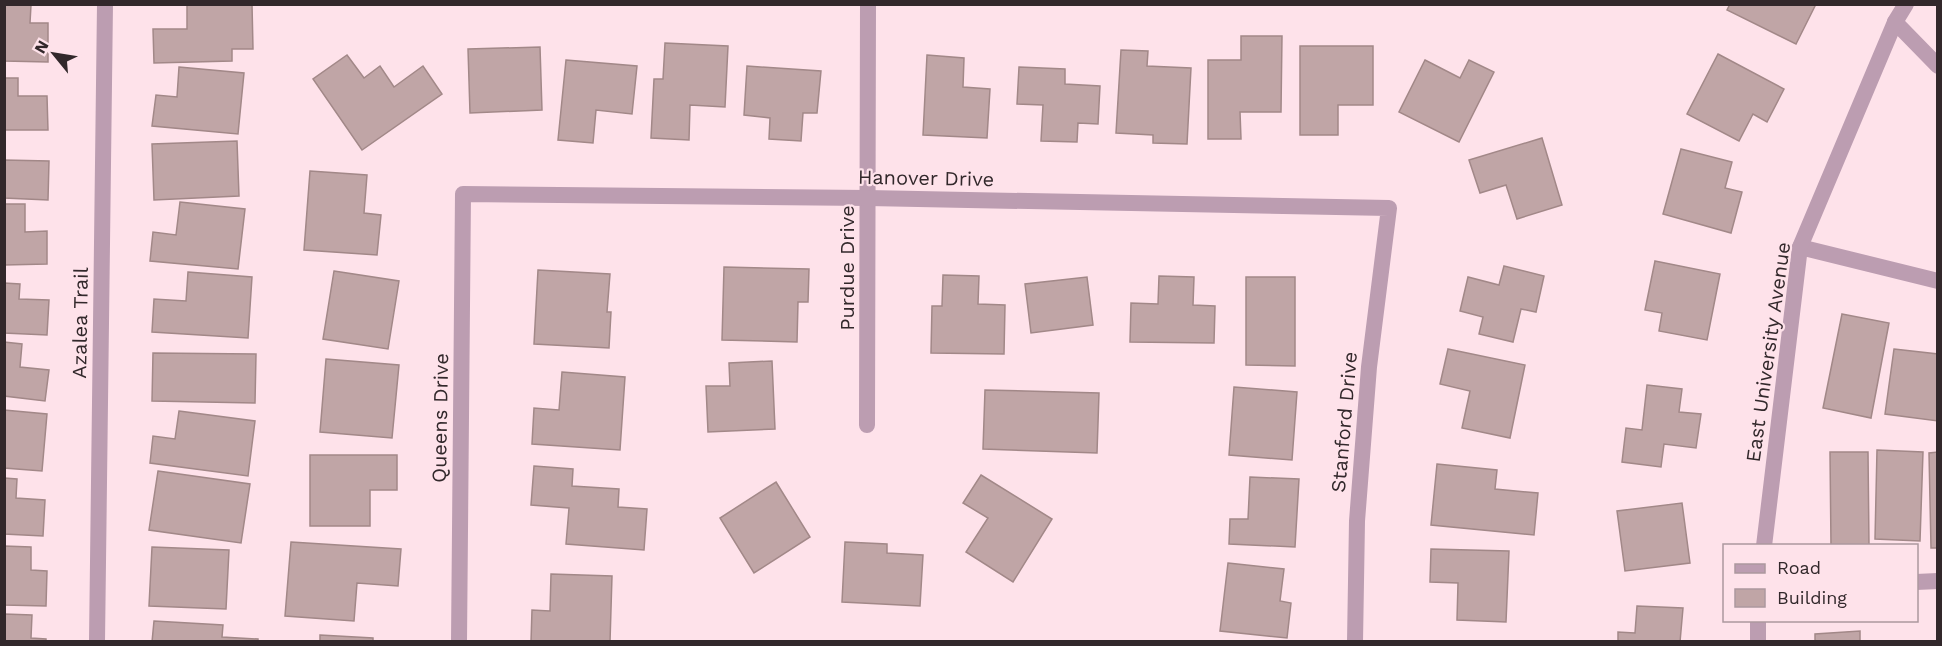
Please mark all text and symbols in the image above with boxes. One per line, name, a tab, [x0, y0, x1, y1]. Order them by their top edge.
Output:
north arrow	[24, 24, 84, 84]
text: N	[30, 37, 53, 57]
street label: Hanover Drive	[858, 165, 994, 191]
street label: Purdue Drive	[835, 205, 859, 331]
street label: East University Avenue	[1741, 240, 1795, 464]
street label: Azalea Trail	[67, 267, 93, 379]
street label: Stanford Drive	[1326, 351, 1362, 493]
street label: Queens Drive	[427, 353, 453, 483]
legend	[1723, 544, 1918, 622]
text: Road	[1777, 557, 1821, 578]
text: Building	[1777, 587, 1847, 608]

